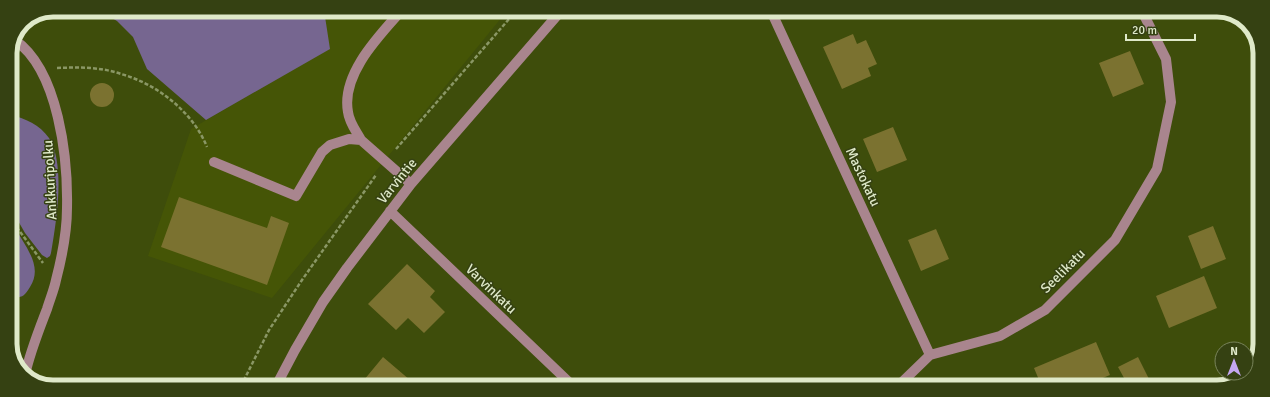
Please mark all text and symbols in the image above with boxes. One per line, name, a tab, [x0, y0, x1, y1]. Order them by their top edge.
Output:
scale bar	[1126, 16, 1195, 42]
text: 20 m	[1132, 23, 1157, 38]
street label: Ankkuripolku	[39, 140, 61, 220]
street label: Mastokatu	[842, 145, 884, 209]
street label: Varvintie	[374, 155, 420, 207]
street label: Seelikatu	[1037, 245, 1089, 297]
street label: Varvinkatu	[462, 261, 520, 317]
north arrow	[1214, 341, 1254, 381]
text: N	[1230, 345, 1238, 358]

